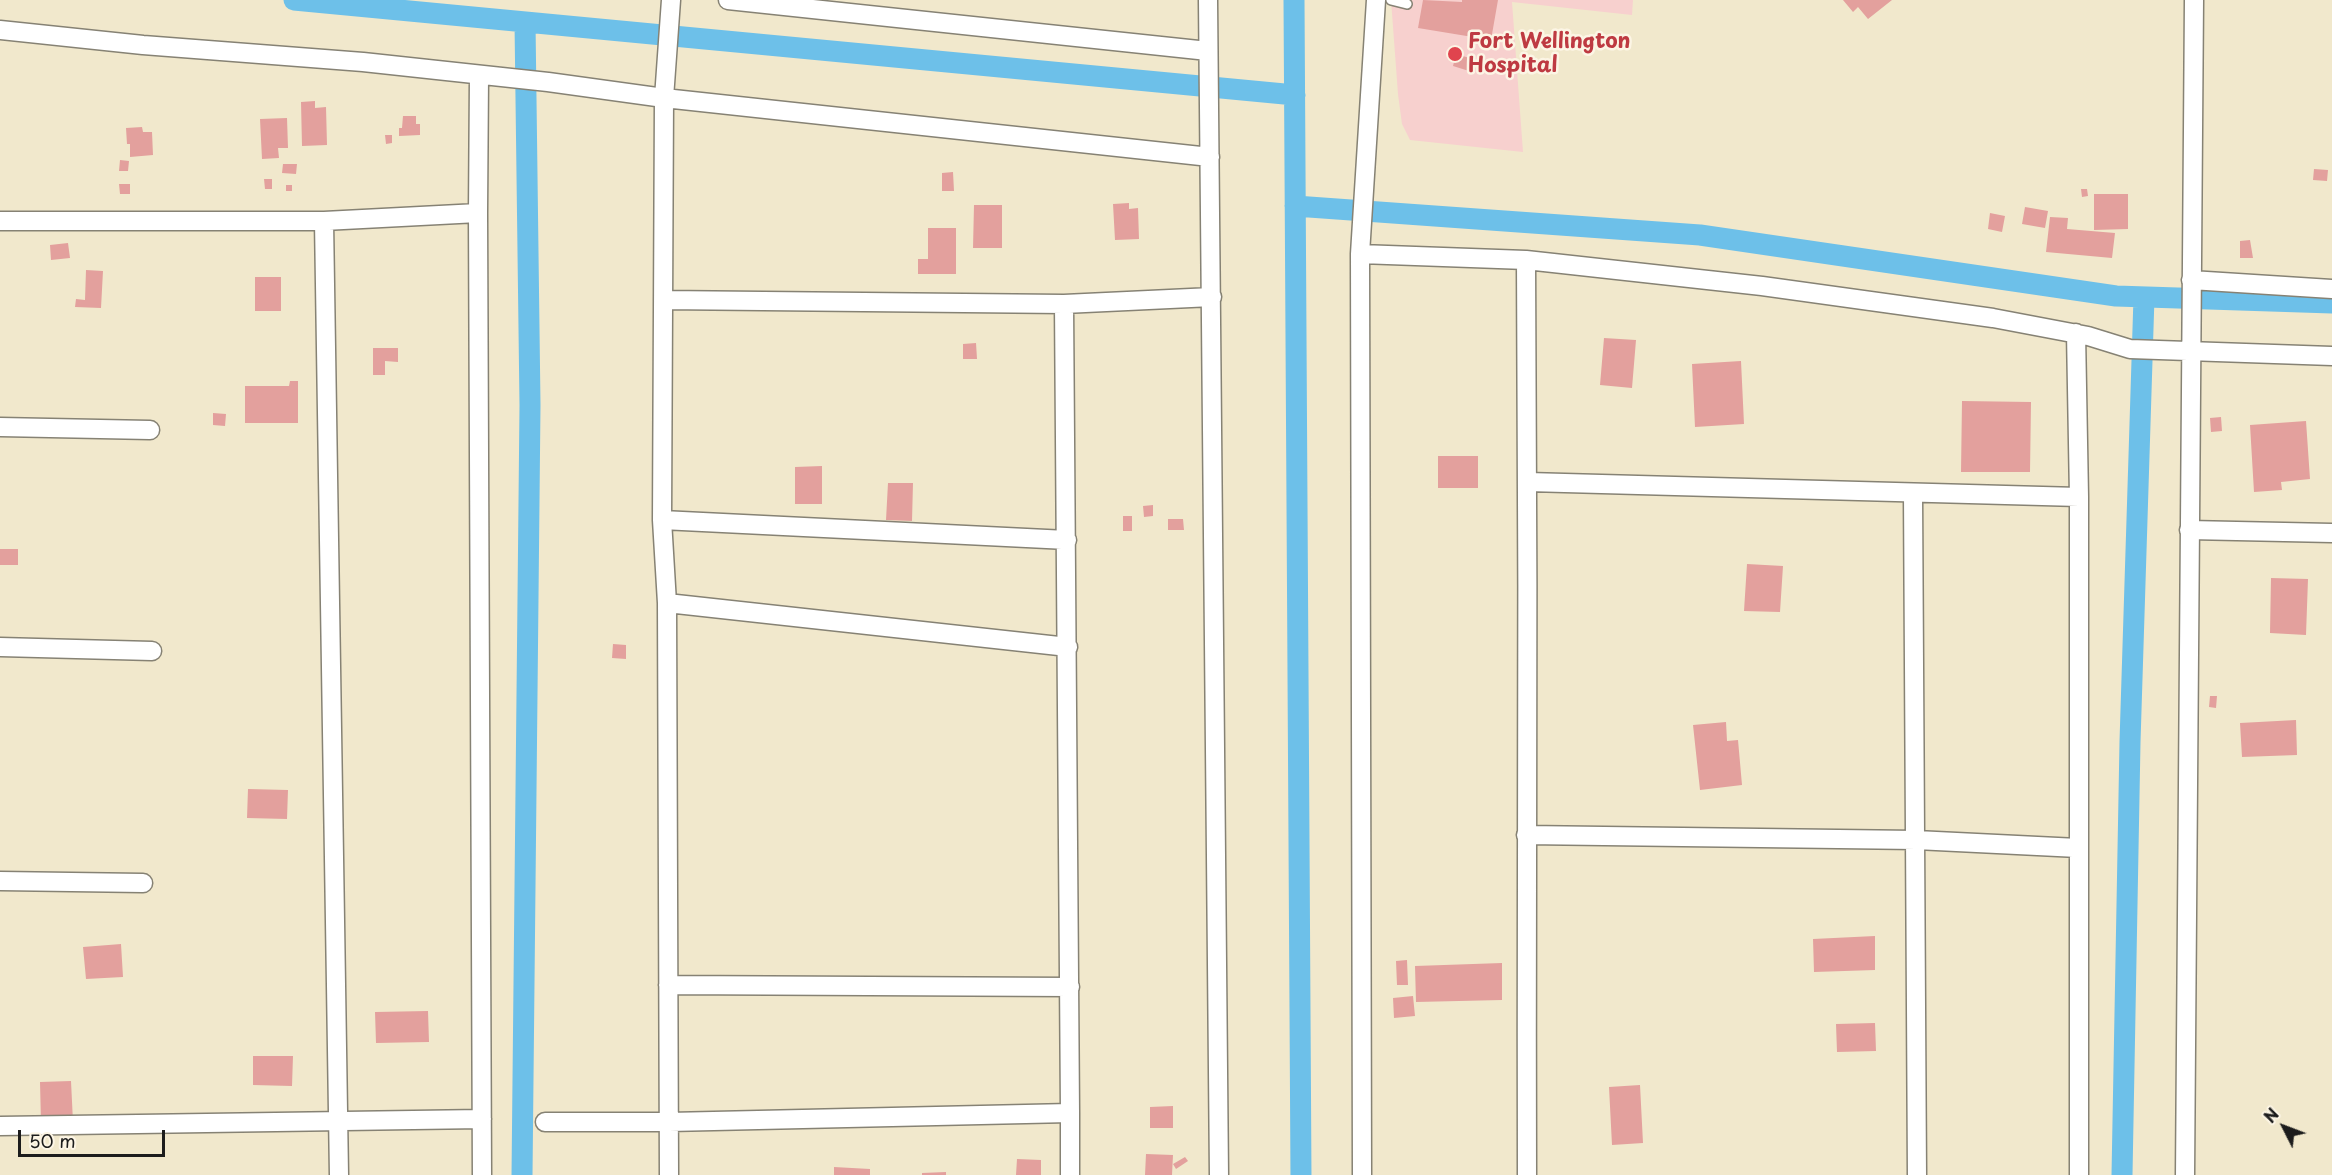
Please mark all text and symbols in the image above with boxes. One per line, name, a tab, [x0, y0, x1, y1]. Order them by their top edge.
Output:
place label: Fort Wellington Hospital	[1468, 29, 1631, 79]
marker: Fort Wellington Hospital	[1446, 45, 1464, 63]
north arrow	[2254, 1097, 2314, 1157]
text: N	[2257, 1102, 2284, 1128]
scale bar	[21, 1118, 168, 1156]
text: 50 m	[29, 1127, 76, 1154]

